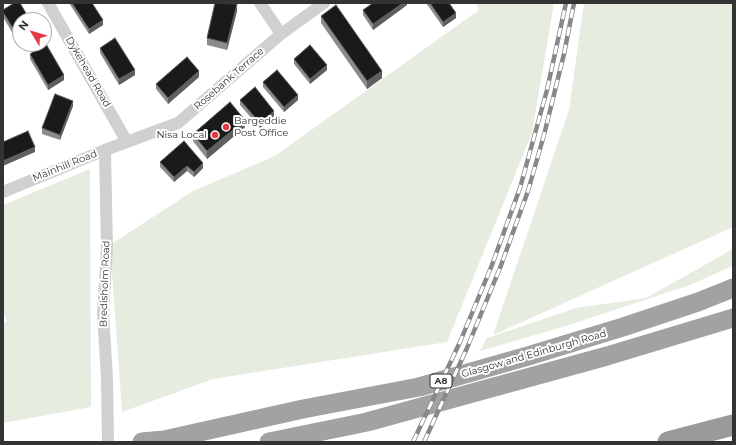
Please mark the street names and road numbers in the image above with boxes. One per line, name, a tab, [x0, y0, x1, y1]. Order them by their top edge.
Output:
street label: Dykehead Road	[63, 35, 113, 109]
street label: Rosebank Terrace	[192, 45, 266, 113]
street label: Mainhill Road	[31, 148, 99, 184]
street label: Bredisholm Road	[97, 240, 113, 328]
street label: Glasgow and Edinburgh Road	[460, 328, 608, 380]
road number: A8	[430, 374, 452, 388]

